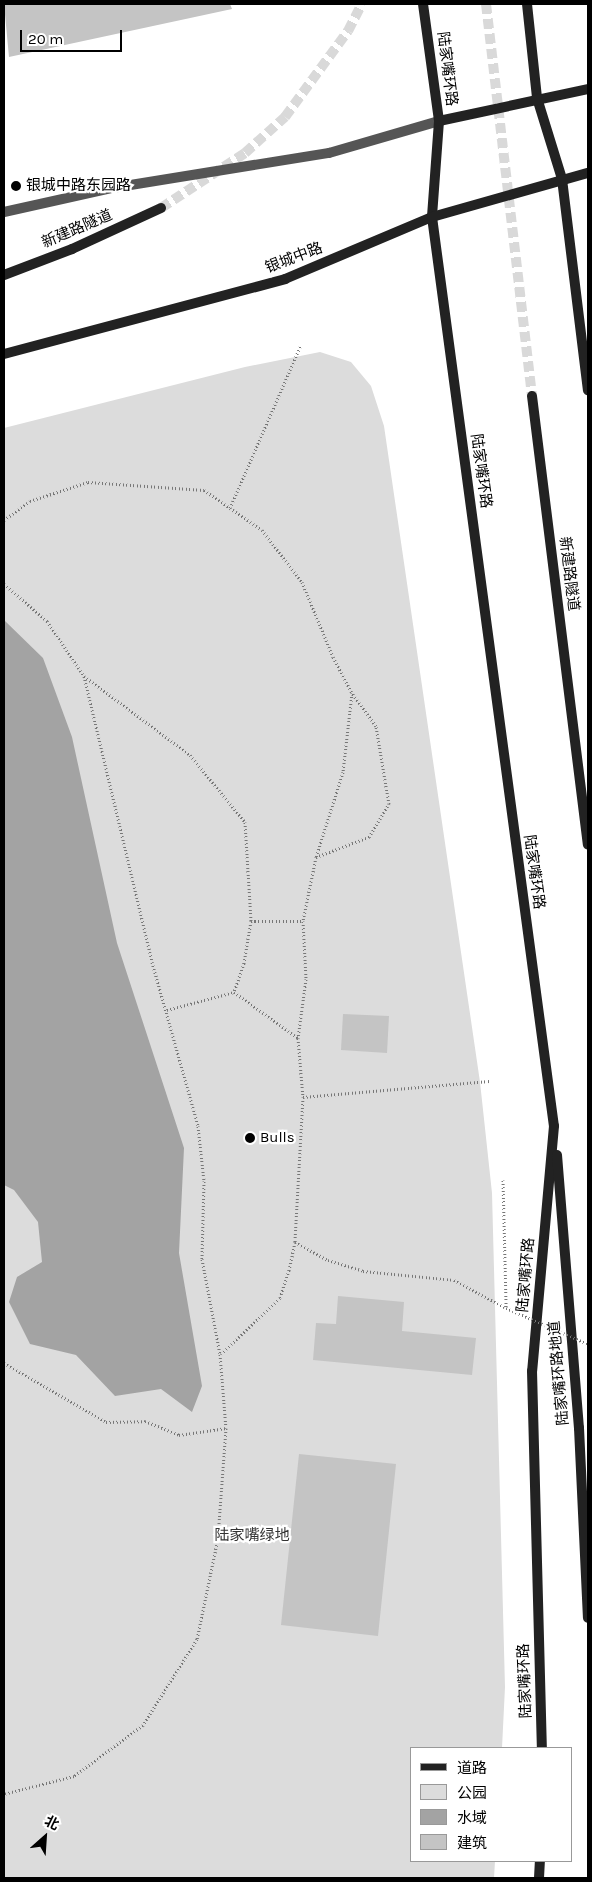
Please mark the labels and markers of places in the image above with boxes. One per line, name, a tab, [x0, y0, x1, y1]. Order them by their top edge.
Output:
place label: 银城中路东园路	[26, 177, 131, 195]
marker: 银城中路东园路	[10, 180, 22, 192]
place label: Bulls	[260, 1129, 295, 1147]
marker: Bulls	[244, 1132, 256, 1144]

